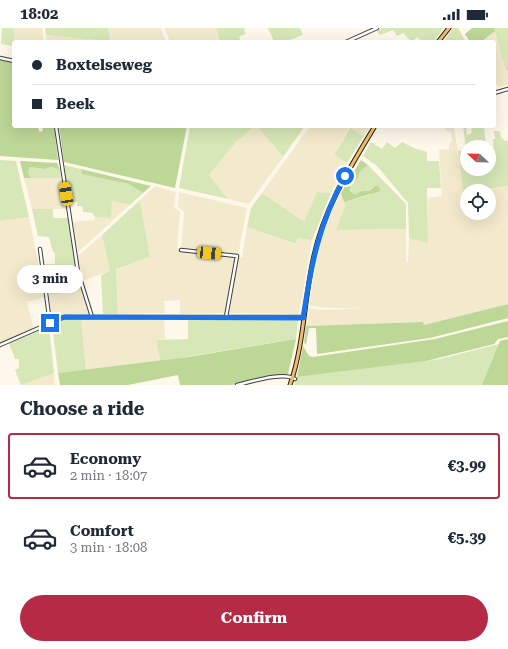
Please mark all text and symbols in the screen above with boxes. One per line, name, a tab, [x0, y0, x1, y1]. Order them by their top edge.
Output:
text: 18:02	[20, 5, 58, 23]
text: Boxtelseweg	[56, 56, 152, 74]
text: Beek	[56, 95, 95, 113]
north arrow	[460, 140, 496, 176]
map controls	[460, 140, 496, 220]
route start	[336, 167, 354, 185]
car	[58, 181, 74, 207]
button: locate	[460, 184, 496, 220]
car	[197, 246, 221, 260]
callout: 3 min	[17, 265, 83, 293]
text: 3 min	[32, 271, 68, 286]
route end	[41, 314, 59, 332]
text: Choose a ride	[20, 398, 144, 419]
icon: car	[22, 448, 58, 484]
text: Economy	[70, 450, 141, 468]
text: €3.99	[448, 457, 486, 475]
text: 2 min · 18:07	[70, 468, 147, 483]
icon: car	[22, 520, 58, 556]
text: Comfort	[70, 522, 134, 540]
text: €5.39	[448, 529, 486, 547]
text: 3 min · 18:08	[70, 540, 147, 555]
button: Confirm	[20, 595, 488, 641]

